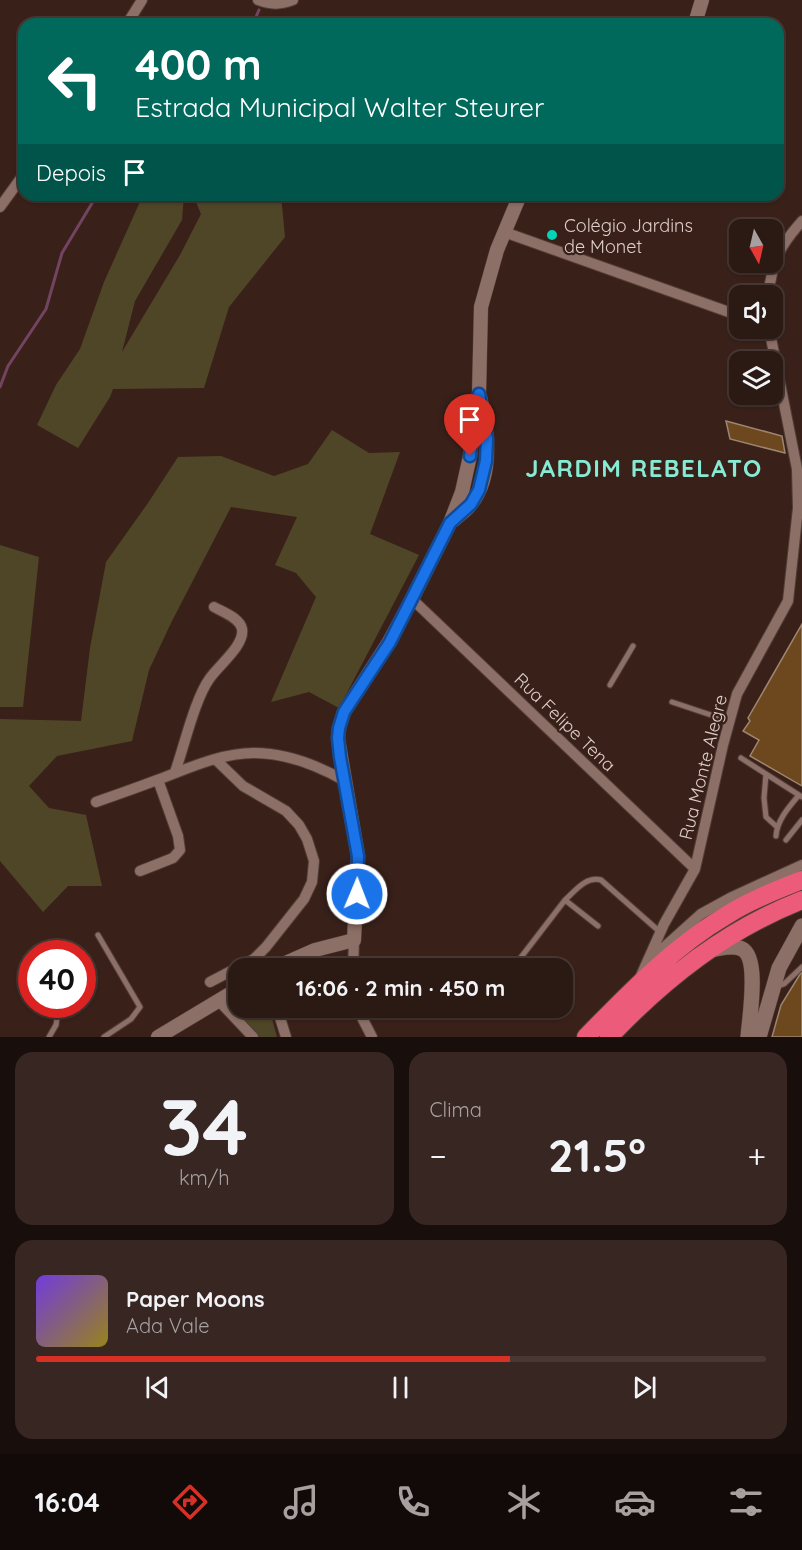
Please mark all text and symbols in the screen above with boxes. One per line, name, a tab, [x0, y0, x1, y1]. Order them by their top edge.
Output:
text: 400 m	[135, 38, 262, 91]
icon: left	[36, 42, 114, 120]
text: Estrada Municipal Walter Steurer	[135, 90, 544, 124]
icon: arrive	[118, 156, 151, 189]
text: Depois	[36, 159, 106, 187]
place label: Colégio Jardins de Monet	[564, 214, 693, 258]
north arrow	[729, 219, 783, 273]
map controls	[729, 219, 783, 405]
marker: Colégio Jardins de Monet	[545, 228, 559, 242]
button: sound	[729, 285, 783, 339]
button: layers	[729, 351, 783, 405]
pin	[444, 394, 495, 456]
icon: arrive	[453, 403, 486, 436]
district label: JARDIM REBELATO	[525, 453, 763, 483]
street label: Rua Felipe Tena	[509, 668, 621, 776]
street label: Rua Monte Alegre	[674, 692, 732, 842]
position arrow	[325, 862, 389, 926]
speed limit sign: 40	[18, 940, 96, 1018]
text: 16:06 · 2 min · 450 m	[296, 974, 505, 1002]
text: 34	[160, 1077, 248, 1175]
text: Clima	[430, 1097, 482, 1122]
text: 21.5°	[548, 1127, 646, 1183]
text: −	[430, 1135, 447, 1176]
text: +	[747, 1135, 766, 1176]
text: km/h	[179, 1165, 230, 1190]
text: Paper Moons	[126, 1285, 265, 1313]
text: Ada Vale	[126, 1313, 210, 1338]
icon: previous	[141, 1371, 174, 1404]
icon: pause	[384, 1371, 417, 1404]
icon: next	[628, 1371, 661, 1404]
icon: directions	[169, 1481, 211, 1523]
icon: music	[280, 1481, 322, 1523]
icon: phone	[392, 1481, 434, 1523]
icon: climate	[503, 1481, 545, 1523]
icon: car	[614, 1481, 656, 1523]
icon: filters	[725, 1481, 767, 1523]
text: 16:04	[35, 1485, 100, 1519]

